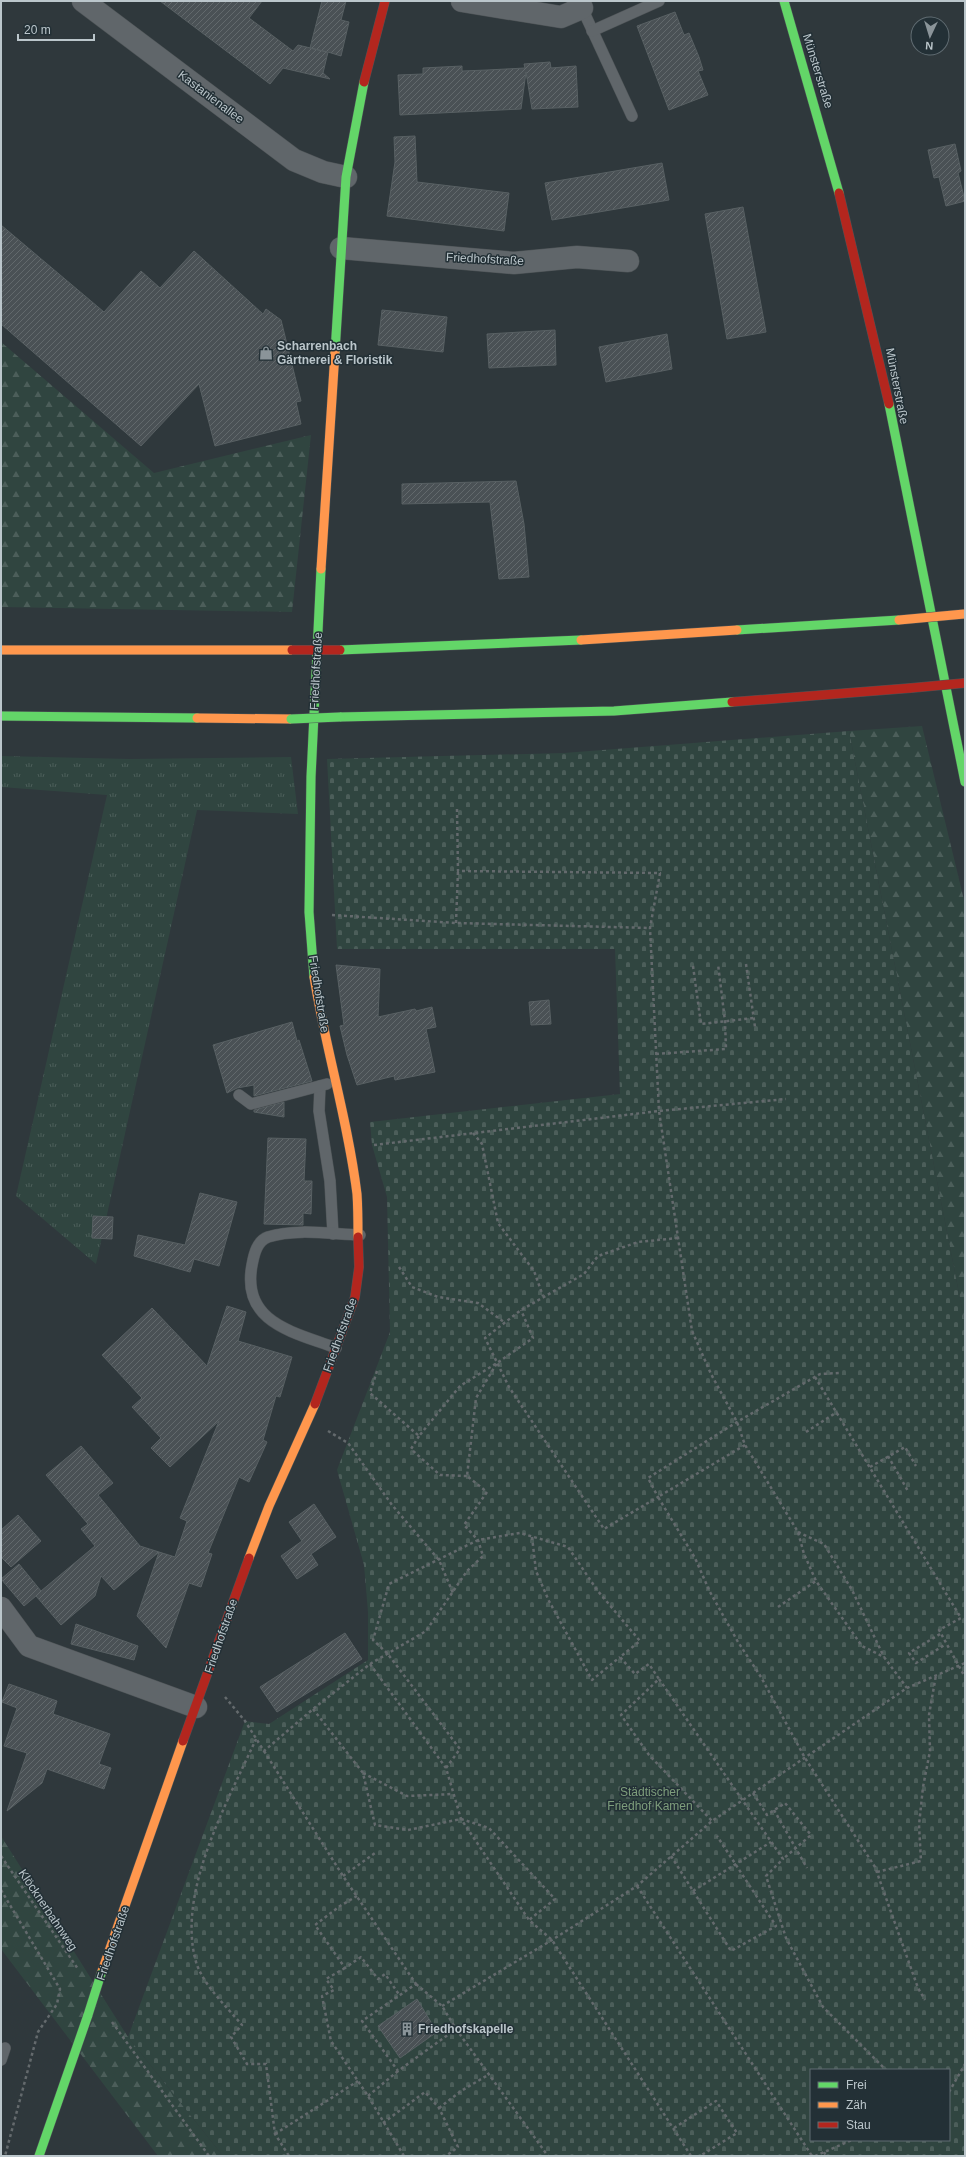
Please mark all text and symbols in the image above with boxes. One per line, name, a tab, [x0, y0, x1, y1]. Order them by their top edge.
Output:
scale bar	[18, 16, 94, 42]
north arrow	[910, 16, 950, 56]
text: 20 m	[24, 23, 51, 37]
street label: Münsterstraße	[800, 32, 836, 110]
text: N	[925, 40, 934, 52]
street label: Kastanienallee	[175, 68, 247, 126]
street label: Friedhofstraße	[446, 250, 525, 268]
place label: Scharrenbach Gärtnerei & Floristik	[277, 339, 393, 367]
shop icon: Scharrenbach Gärtnerei & Floristik	[258, 345, 274, 361]
street label: Münsterstraße	[883, 347, 911, 426]
street label: Friedhofstraße	[307, 631, 325, 710]
street label: Friedhofstraße	[306, 954, 332, 1034]
street label: Friedhofstraße	[320, 1296, 360, 1374]
street label: Friedhofstraße	[202, 1597, 240, 1675]
park label: Städtischer Friedhof Kamen	[607, 1785, 693, 1813]
street label: Klöcknerbahnweg	[16, 1867, 80, 1953]
street label: Friedhofstraße	[94, 1904, 132, 1982]
building icon: Friedhofskapelle	[399, 2021, 415, 2037]
place label: Friedhofskapelle	[418, 2022, 514, 2036]
legend	[810, 2069, 950, 2141]
text: Frei	[846, 2078, 867, 2092]
text: Zäh	[846, 2098, 867, 2112]
text: Stau	[846, 2118, 871, 2132]

